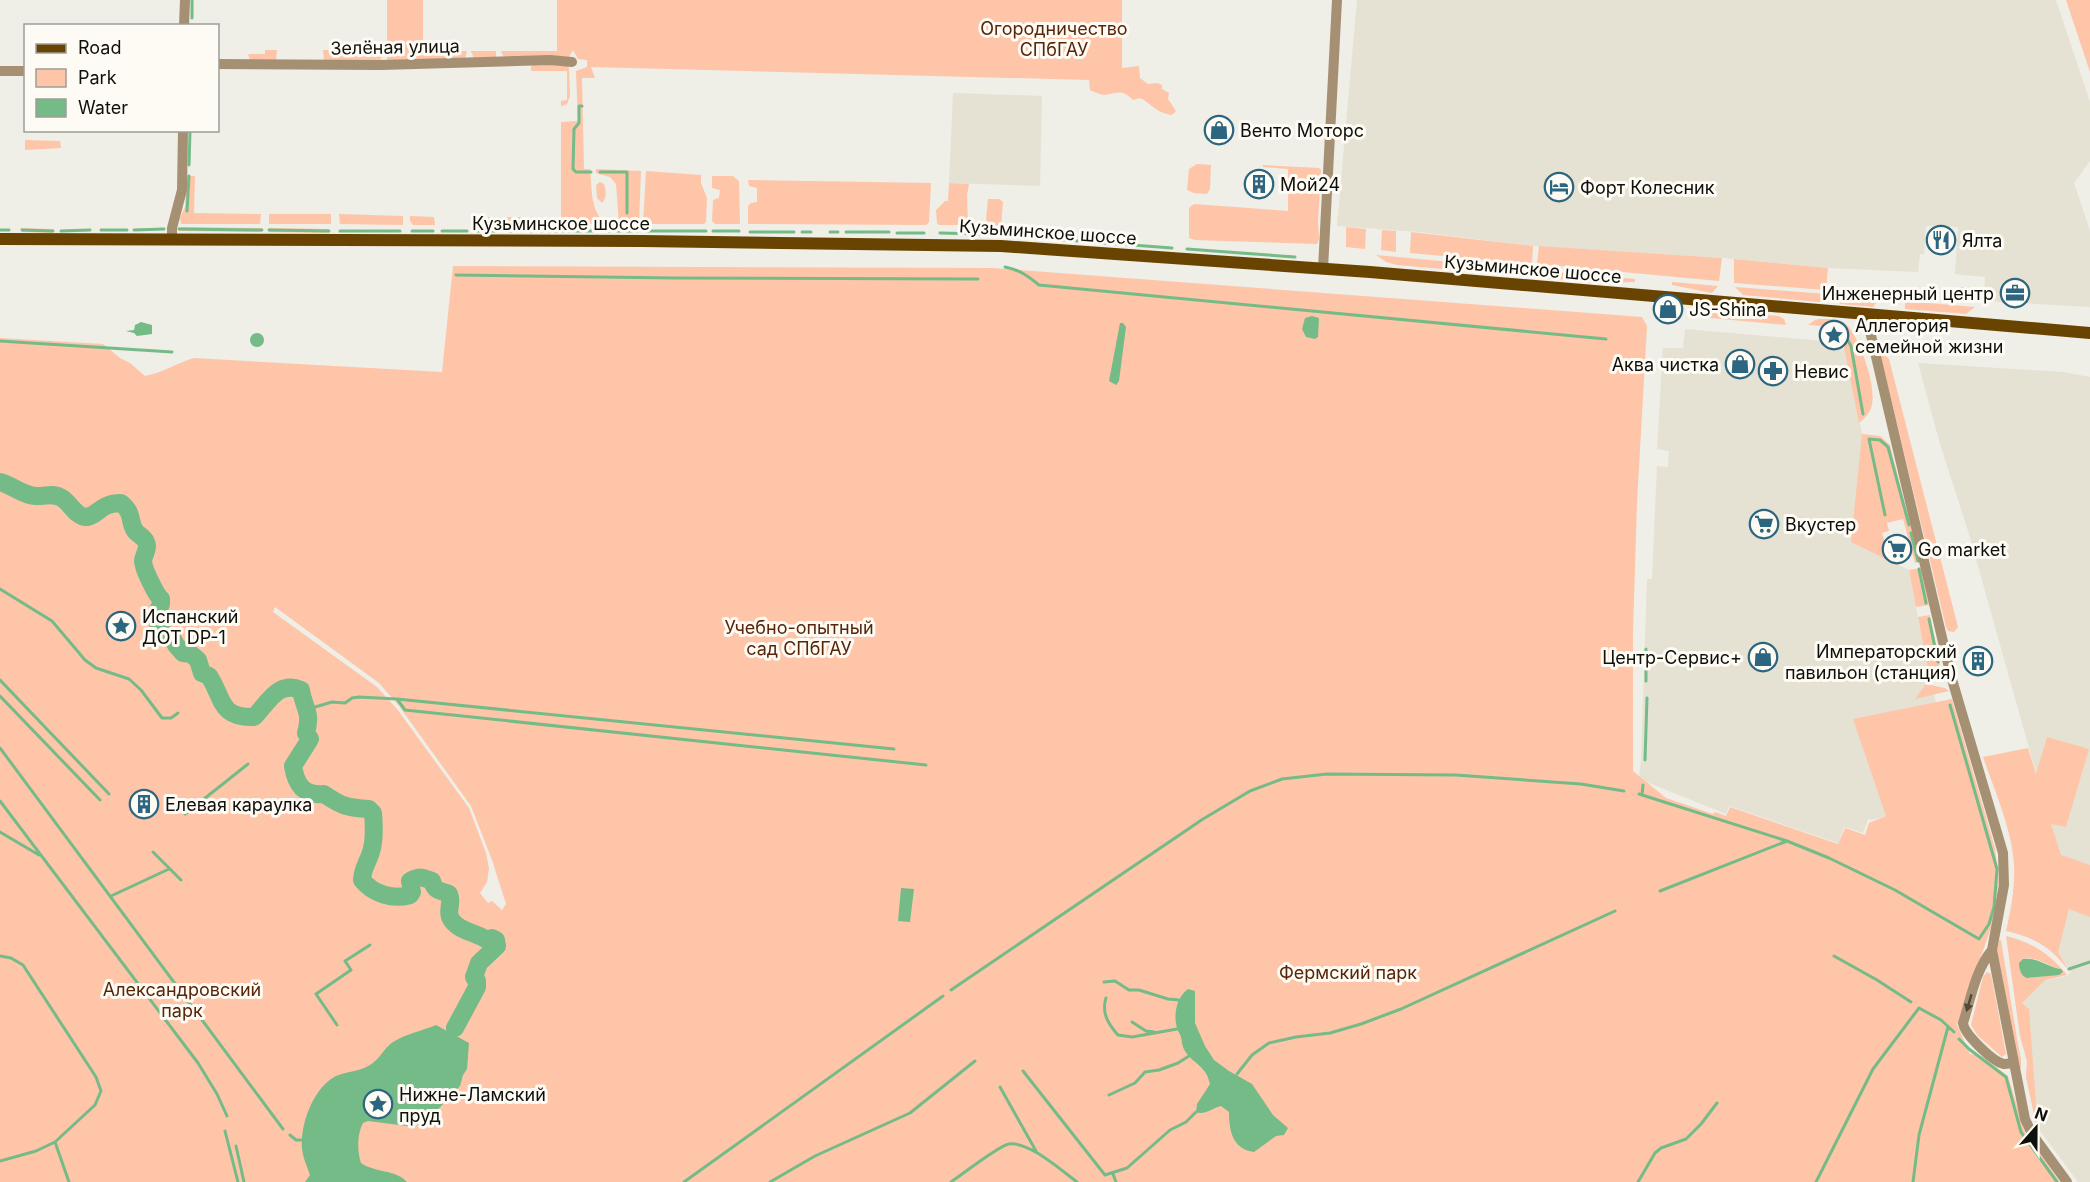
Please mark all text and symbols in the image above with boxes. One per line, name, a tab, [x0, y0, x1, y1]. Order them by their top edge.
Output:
park label: Огородничество СПбГАУ	[980, 18, 1128, 60]
legend	[24, 24, 219, 132]
street label: Зелёная улица	[330, 35, 460, 59]
text: Road	[78, 37, 121, 58]
text: Park	[78, 67, 117, 88]
text: Water	[78, 97, 128, 118]
shop icon: Венто Моторс	[1203, 114, 1235, 146]
place label: Венто Моторс	[1240, 120, 1364, 141]
building icon: Мой24	[1243, 168, 1275, 200]
hotel icon: Форт Колесник	[1543, 171, 1575, 203]
place label: Мой24	[1280, 174, 1340, 195]
place label: Форт Колесник	[1580, 177, 1715, 198]
street label: Кузьминское шоссе	[472, 213, 650, 234]
street label: Кузьминское шоссе	[959, 215, 1137, 249]
restaurant icon: Ялта	[1925, 224, 1957, 256]
place label: Ялта	[1962, 230, 2002, 251]
street label: Кузьминское шоссе	[1443, 251, 1623, 287]
office icon: Инженерный центр	[1999, 277, 2031, 309]
place label: Инженерный центр	[1822, 283, 1994, 304]
shop icon: JS-Shina	[1652, 293, 1684, 325]
place label: JS-Shina	[1689, 299, 1766, 320]
place label: Аллегория семейной жизни	[1855, 315, 2003, 357]
place icon: Аллегория семейной жизни	[1818, 319, 1850, 351]
shop icon: Аква чистка	[1724, 348, 1756, 380]
place label: Аква чистка	[1612, 354, 1719, 375]
pharmacy icon: Невис	[1757, 355, 1789, 387]
place label: Невис	[1794, 361, 1849, 382]
supermarket icon: Вкустер	[1748, 508, 1780, 540]
place label: Вкустер	[1785, 514, 1856, 535]
supermarket icon: Go market	[1881, 533, 1913, 565]
place label: Go market	[1918, 539, 2006, 560]
place label: Испанский ДОТ DP-1	[142, 606, 239, 648]
place icon: Испанский ДОТ DP-1	[105, 610, 137, 642]
park label: Учебно-опытный сад СПбГАУ	[724, 617, 874, 659]
shop icon: Центр-Сервис+	[1747, 641, 1779, 673]
place label: Императорский павильон (станция)	[1785, 641, 1957, 683]
building icon: Императорский павильон (станция)	[1962, 645, 1994, 677]
place label: Центр-Сервис+	[1602, 647, 1742, 668]
building icon: Елевая караулка	[128, 788, 160, 820]
place label: Елевая караулка	[165, 794, 312, 815]
park label: Фермский парк	[1279, 962, 1417, 983]
park label: Александровский парк	[103, 979, 261, 1021]
one-way arrow	[1964, 994, 1973, 1012]
place label: Нижне-Ламский пруд	[399, 1084, 546, 1126]
place icon: Нижне-Ламский пруд	[362, 1088, 394, 1120]
north arrow	[2006, 1098, 2066, 1158]
text: N	[2032, 1102, 2051, 1126]

